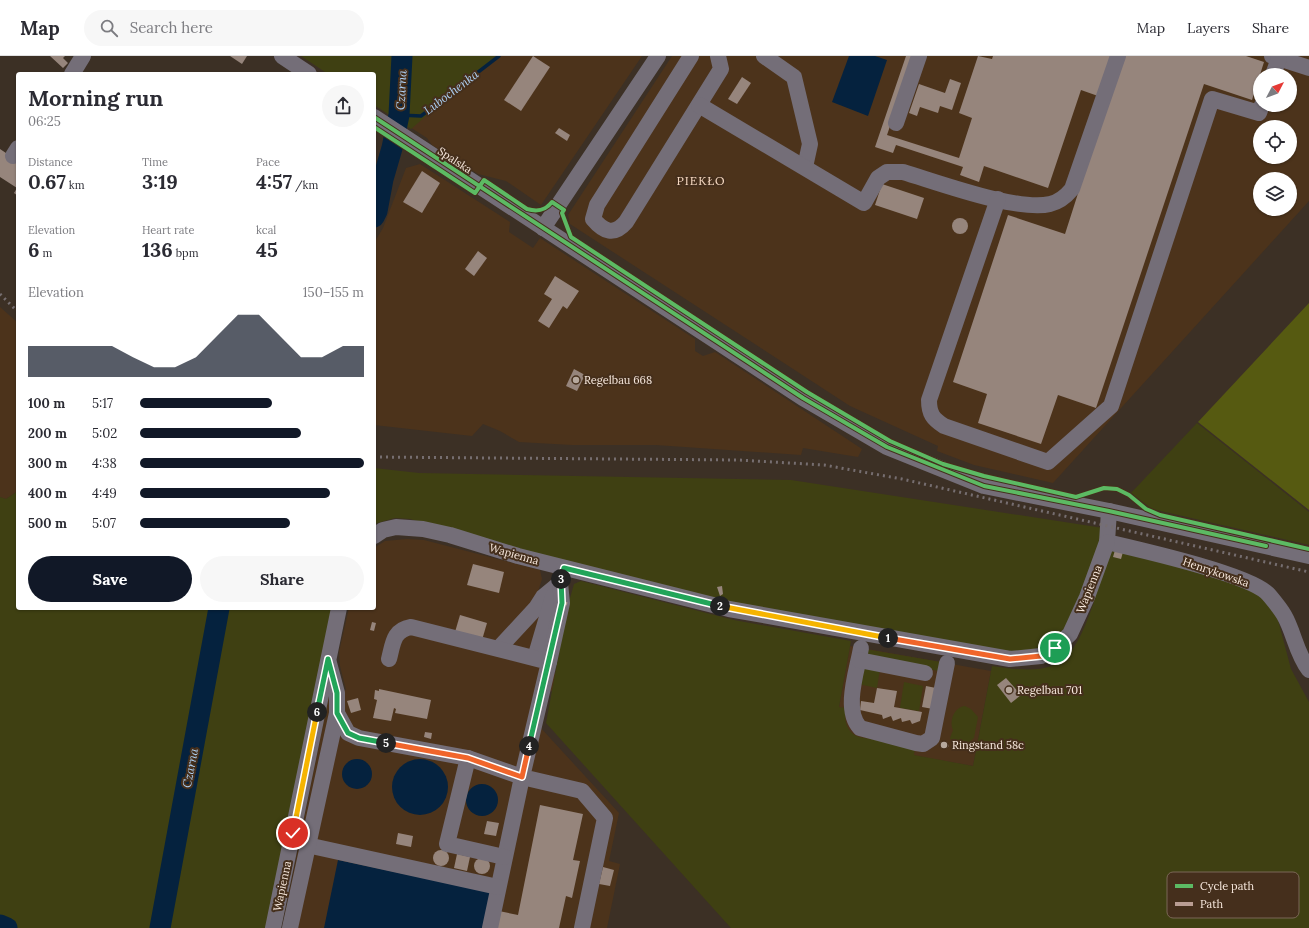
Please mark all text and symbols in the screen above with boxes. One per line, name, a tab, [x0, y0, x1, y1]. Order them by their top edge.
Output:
search box	[84, 10, 364, 46]
text: Map	[20, 16, 60, 40]
icon: search	[98, 17, 120, 39]
text: Search here	[130, 18, 213, 37]
text: Map	[1137, 19, 1165, 37]
text: Layers	[1187, 19, 1230, 37]
text: Share	[1252, 19, 1289, 37]
water label: Lubochenka	[421, 66, 482, 117]
north arrow	[1253, 68, 1297, 112]
map controls	[1253, 68, 1297, 216]
water label: Czarna	[392, 69, 410, 110]
text: Morning run	[28, 84, 163, 112]
button: share	[322, 85, 364, 127]
text: 06:25	[28, 113, 61, 130]
button: locate	[1253, 120, 1297, 164]
street label: Spalska	[435, 144, 475, 176]
text: Distance	[28, 155, 73, 169]
text: Time	[142, 155, 168, 169]
text: Pace	[256, 155, 280, 169]
text: 0.67	[28, 169, 66, 194]
text: 3:19	[142, 169, 178, 194]
text: 4:57	[256, 169, 292, 194]
button: layers	[1253, 172, 1297, 216]
district label: PIEKŁO	[676, 173, 726, 188]
text: km	[66, 178, 85, 192]
text: /km	[292, 178, 318, 192]
text: Elevation	[28, 223, 75, 237]
text: Heart rate	[142, 223, 194, 237]
text: kcal	[256, 223, 276, 237]
text: 6	[28, 237, 40, 262]
text: 136	[142, 237, 173, 262]
text: 45	[256, 237, 278, 262]
text: m	[40, 246, 52, 260]
text: bpm	[173, 246, 199, 260]
text: Elevation	[28, 284, 84, 301]
text: 150–155 m	[303, 284, 364, 301]
place label: Regelbau 668	[584, 373, 652, 387]
marker: Regelbau 668	[571, 375, 581, 385]
text: 100 m	[28, 395, 65, 412]
text: 5:17	[92, 395, 113, 412]
text: 200 m	[28, 425, 67, 442]
text: 5:02	[92, 425, 117, 442]
text: 300 m	[28, 455, 67, 472]
text: 4:38	[92, 455, 117, 472]
text: 400 m	[28, 485, 67, 502]
text: 4:49	[92, 485, 117, 502]
text: 500 m	[28, 515, 67, 532]
text: 5:07	[92, 515, 116, 532]
street label: Wapienna	[488, 540, 541, 568]
street label: Henrykowska	[1181, 554, 1251, 590]
button: Save	[28, 556, 192, 602]
button: Share	[200, 556, 364, 602]
street label: Wapienna	[1073, 563, 1105, 615]
pin: 3	[551, 569, 571, 589]
text: 3	[558, 572, 564, 586]
pin: 2	[710, 596, 730, 616]
text: 2	[717, 599, 723, 613]
pin: 1	[878, 628, 898, 648]
text: 1	[886, 631, 890, 645]
pin	[1038, 631, 1072, 665]
icon: arrive	[1044, 637, 1066, 659]
place label: Regelbau 701	[1017, 683, 1082, 697]
marker: Regelbau 701	[1004, 685, 1014, 695]
pin: 6	[307, 702, 327, 722]
text: 6	[314, 705, 320, 719]
pin: 5	[376, 733, 396, 753]
text: 5	[383, 736, 389, 750]
pin: 4	[519, 736, 539, 756]
place label: Ringstand 58c	[952, 738, 1024, 752]
text: 4	[526, 739, 532, 753]
marker: Ringstand 58c	[939, 740, 949, 750]
water label: Czarna	[179, 747, 201, 789]
pin	[276, 816, 310, 850]
icon: check	[282, 822, 304, 844]
street label: Wapienna	[270, 859, 294, 912]
legend	[1167, 872, 1299, 918]
text: Cycle path	[1200, 879, 1255, 893]
text: Path	[1200, 897, 1223, 911]

